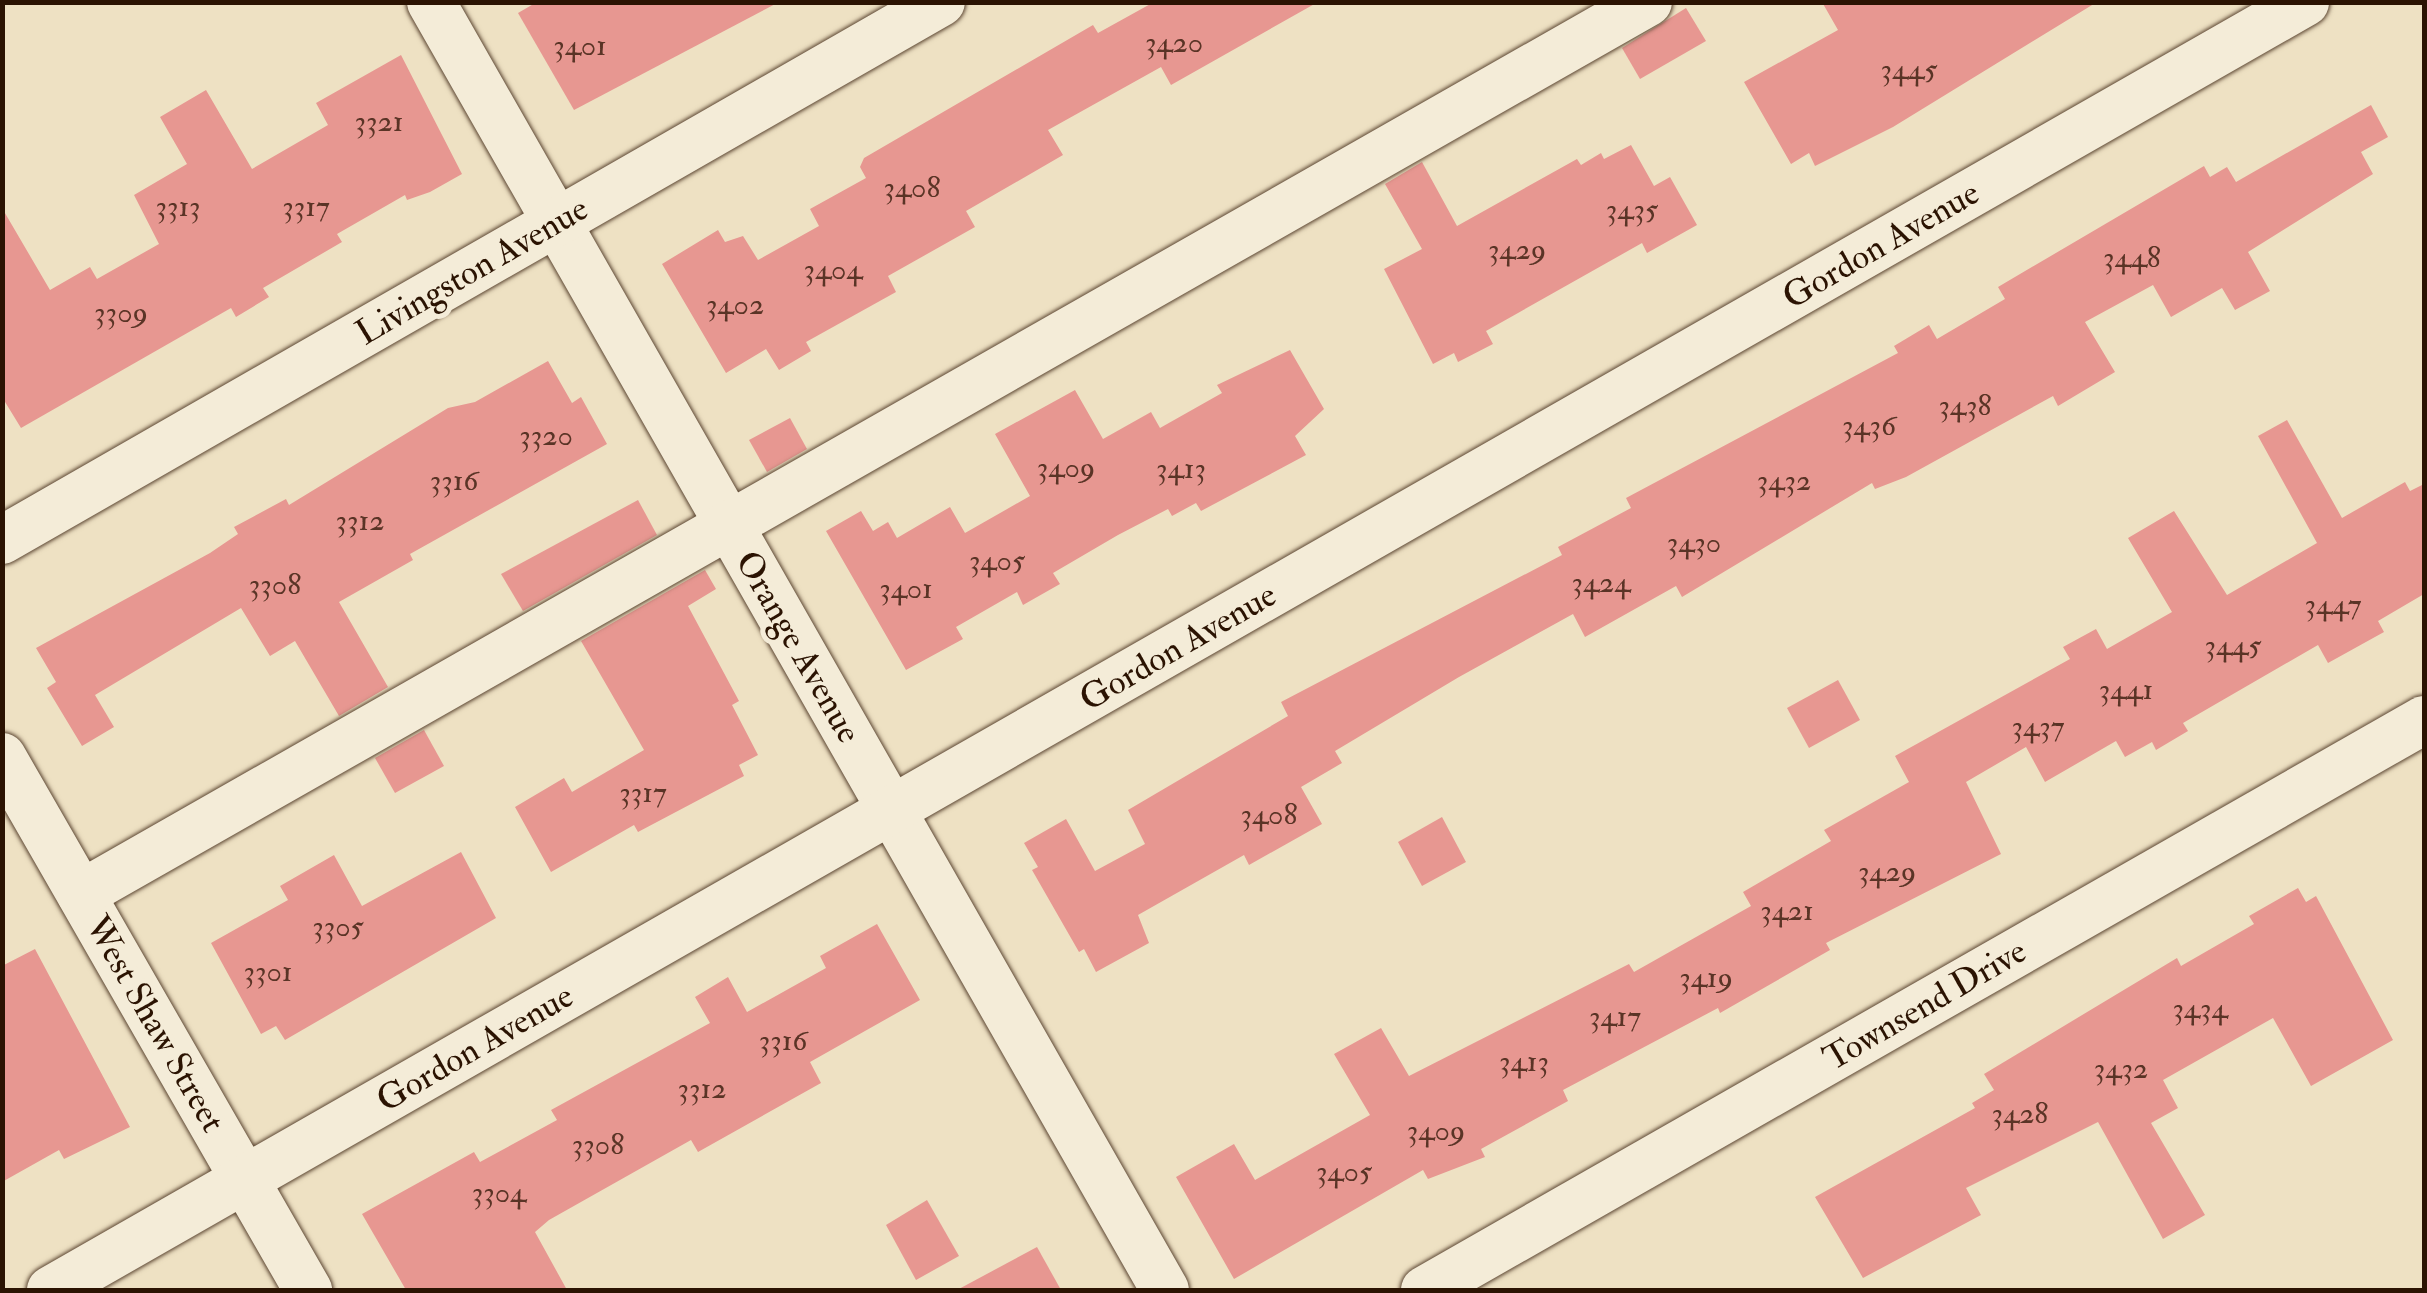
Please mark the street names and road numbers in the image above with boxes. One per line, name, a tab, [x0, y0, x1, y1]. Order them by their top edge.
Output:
street label: Gordon Avenue	[1775, 172, 1987, 318]
street label: Livingston Avenue	[348, 188, 596, 354]
street label: Orange Avenue	[726, 544, 870, 750]
street label: Gordon Avenue	[1072, 574, 1284, 720]
street label: West Shaw Street	[76, 908, 234, 1140]
street label: Townsend Drive	[1816, 930, 2034, 1080]
street label: Gordon Avenue	[369, 975, 581, 1121]

